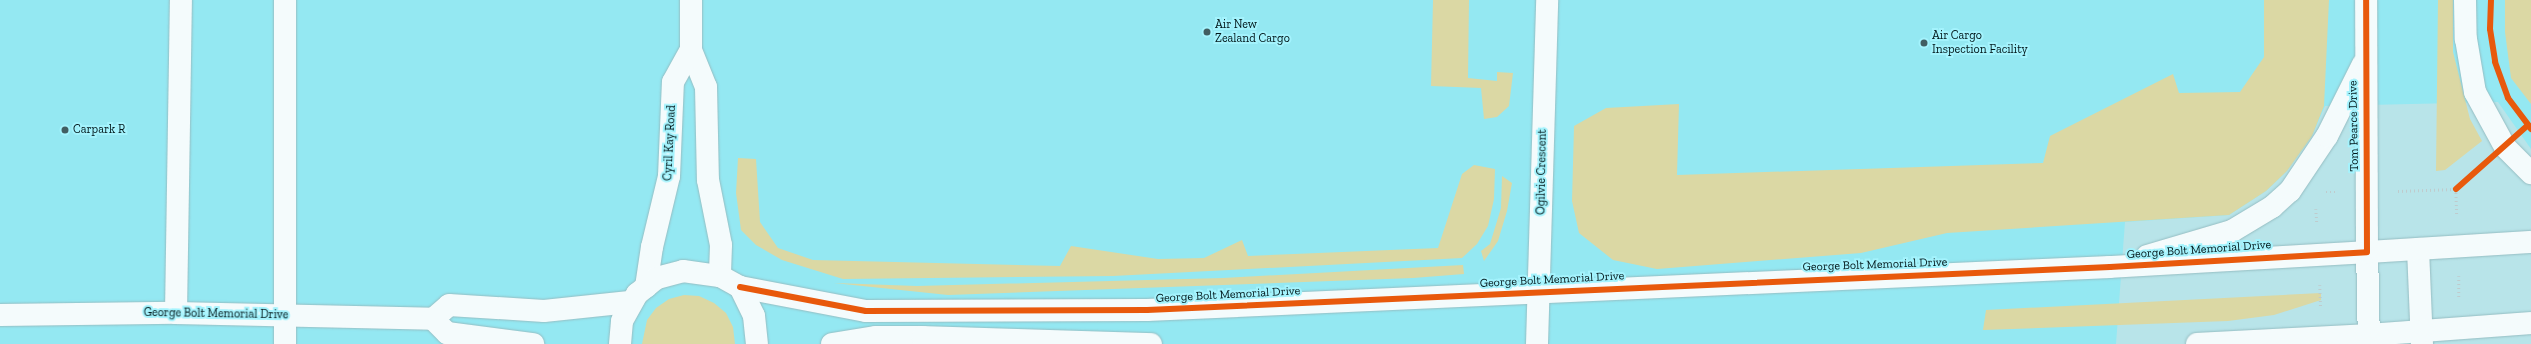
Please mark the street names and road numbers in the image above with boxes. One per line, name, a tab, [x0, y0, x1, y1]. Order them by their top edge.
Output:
street label: Tom Pearce Drive	[2346, 80, 2362, 172]
street label: Cyril Kay Road	[661, 105, 679, 181]
street label: Ogilvie Crescent	[1534, 129, 1550, 215]
street label: George Bolt Memorial Drive	[2126, 238, 2272, 262]
street label: George Bolt Memorial Drive	[1802, 255, 1948, 275]
street label: George Bolt Memorial Drive	[1479, 269, 1625, 291]
street label: George Bolt Memorial Drive	[1155, 284, 1301, 306]
street label: George Bolt Memorial Drive	[144, 306, 288, 322]

